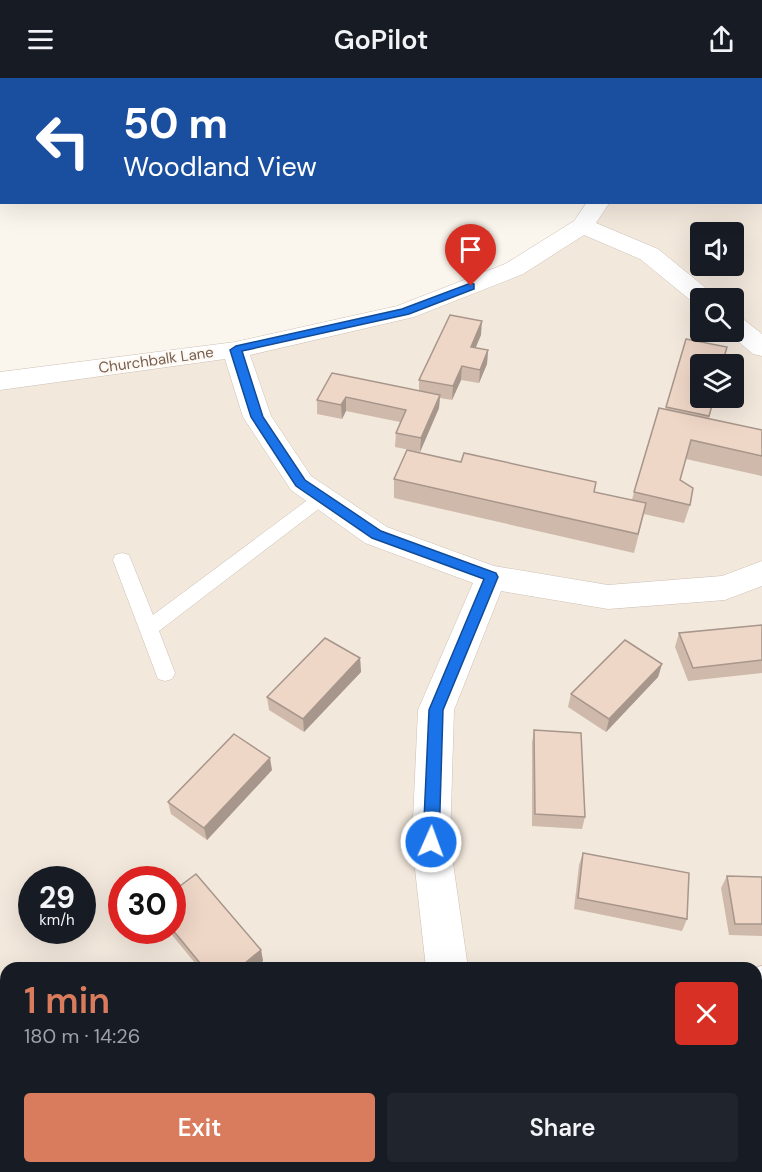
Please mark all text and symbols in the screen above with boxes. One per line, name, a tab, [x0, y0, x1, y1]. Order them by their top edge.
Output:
text: GoPilot	[334, 22, 428, 57]
icon: menu	[24, 23, 57, 56]
icon: share	[705, 23, 738, 56]
text: 50 m	[123, 96, 228, 151]
icon: left	[24, 102, 102, 180]
text: Woodland View	[123, 149, 317, 184]
map controls	[690, 222, 744, 408]
button: sound	[690, 222, 744, 276]
pin	[445, 224, 496, 286]
icon: arrive	[454, 233, 487, 266]
button: search	[690, 288, 744, 342]
street label: Churchbalk Lane	[97, 342, 215, 378]
button: layers	[690, 354, 744, 408]
position arrow	[399, 810, 463, 874]
speed limit sign: 30	[108, 866, 186, 944]
text: 29	[39, 878, 75, 917]
text: km/h	[39, 910, 75, 930]
text: 1 min	[24, 977, 110, 1024]
button: close	[675, 982, 738, 1045]
text: 180 m · 14:26	[24, 1023, 140, 1049]
button: Exit	[24, 1093, 375, 1162]
button: Share	[387, 1093, 738, 1162]

